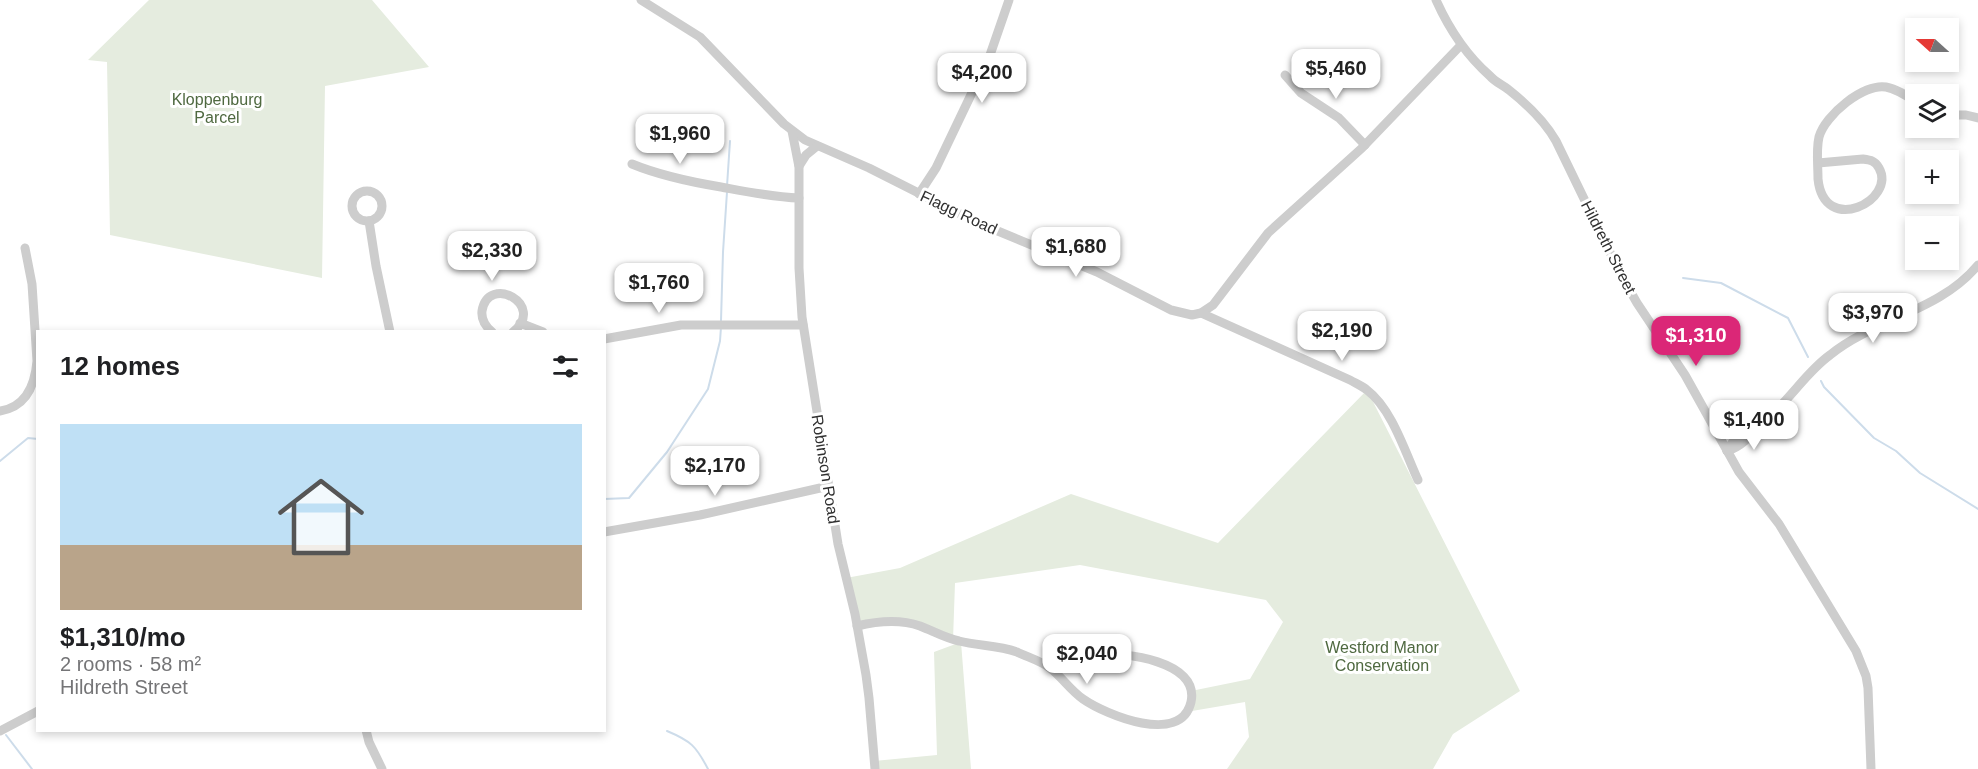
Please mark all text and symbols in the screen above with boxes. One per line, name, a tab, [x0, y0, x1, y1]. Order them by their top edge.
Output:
north arrow	[1905, 18, 1959, 72]
map controls	[1905, 18, 1959, 270]
pin: $5,460	[1287, 49, 1385, 100]
pin: $4,200	[933, 53, 1031, 104]
text: $5,460	[1305, 57, 1367, 79]
text: $4,200	[951, 61, 1013, 83]
button: layers	[1905, 84, 1959, 138]
park label: Kloppenburg Parcel	[172, 91, 262, 126]
pin: $1,960	[631, 114, 729, 165]
text: $1,960	[649, 122, 711, 144]
button: +	[1905, 150, 1959, 204]
street label: Flagg Road	[918, 187, 1000, 238]
street label: Hildreth Street	[1578, 198, 1640, 297]
button: −	[1905, 216, 1959, 270]
pin: $1,680	[1027, 227, 1125, 278]
pin: $2,330	[443, 231, 541, 282]
text: $1,680	[1045, 235, 1107, 257]
text: $2,330	[461, 239, 523, 261]
pin: $1,760	[610, 263, 708, 314]
text: $1,760	[628, 271, 690, 293]
pin: $3,970	[1824, 293, 1922, 344]
text: $3,970	[1842, 301, 1904, 323]
pin: $2,190	[1293, 311, 1391, 362]
pin: $1,310	[1647, 316, 1745, 367]
text: $2,190	[1311, 319, 1373, 341]
text: $1,310	[1665, 324, 1727, 346]
icon: filters	[549, 350, 582, 383]
text: 12 homes	[60, 351, 180, 381]
pin: $1,400	[1705, 400, 1803, 451]
text: $1,400	[1723, 408, 1785, 430]
street label: Robinson Road	[808, 413, 843, 525]
pin: $2,170	[666, 446, 764, 497]
text: $2,170	[684, 454, 746, 476]
icon: home	[267, 463, 375, 571]
text: $1,310/mo	[60, 622, 186, 652]
pin: $2,040	[1038, 634, 1136, 685]
park label: Westford Manor Conservation	[1325, 639, 1439, 674]
text: $2,040	[1056, 642, 1118, 664]
text: 2 rooms · 58 m²	[60, 653, 201, 675]
text: Hildreth Street	[60, 676, 188, 698]

